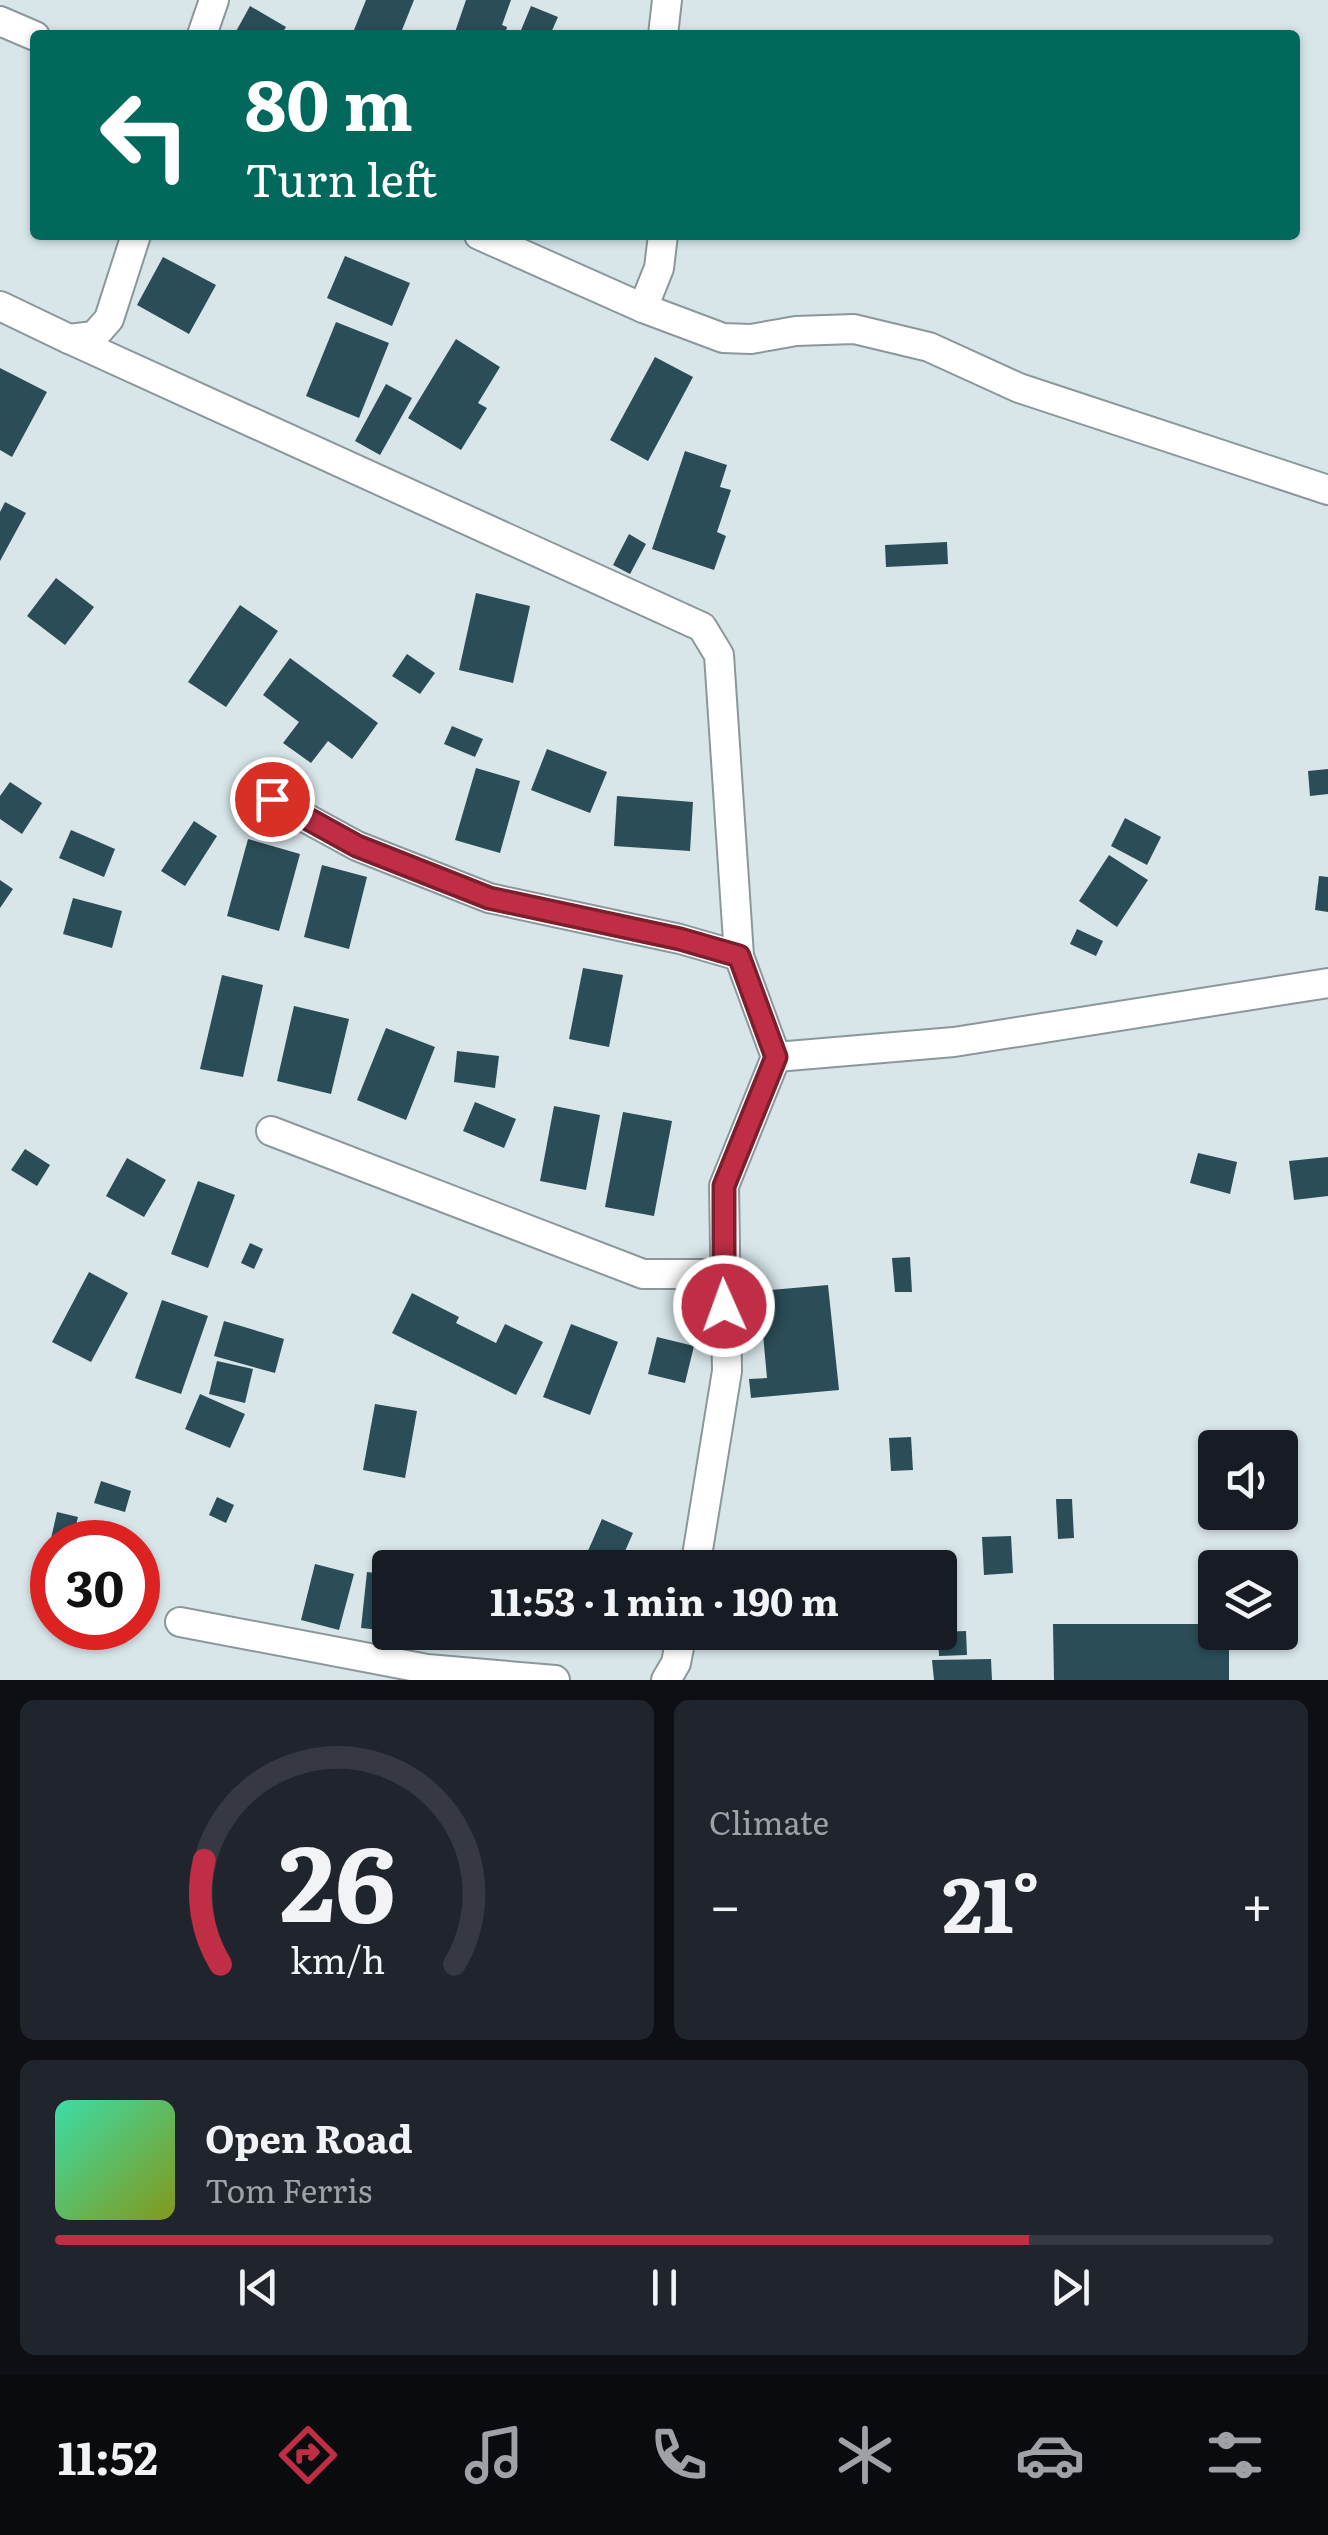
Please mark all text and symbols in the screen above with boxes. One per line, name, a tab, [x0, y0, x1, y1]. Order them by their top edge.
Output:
text: 80 m	[245, 49, 413, 153]
icon: left	[80, 70, 210, 200]
text: Turn left	[245, 144, 437, 211]
pin	[230, 757, 315, 842]
icon: arrive	[245, 772, 300, 827]
position arrow	[672, 1254, 776, 1358]
map controls	[1198, 1430, 1298, 1650]
button: sound	[1198, 1430, 1298, 1530]
speed limit sign: 30	[30, 1520, 160, 1650]
button: layers	[1198, 1550, 1298, 1650]
text: 11:53 · 1 min · 190 m	[490, 1571, 839, 1628]
text: Climate	[709, 1797, 829, 1845]
text: 26	[279, 1800, 395, 1954]
text: 21°	[942, 1845, 1040, 1956]
text: −	[709, 1861, 741, 1943]
text: +	[1241, 1861, 1273, 1943]
text: km/h	[289, 1932, 385, 1985]
text: Open Road	[205, 2108, 413, 2165]
text: Tom Ferris	[205, 2165, 372, 2213]
icon: previous	[231, 2260, 286, 2315]
icon: pause	[637, 2260, 692, 2315]
icon: next	[1043, 2260, 1098, 2315]
icon: directions	[273, 2420, 343, 2490]
icon: music	[459, 2420, 529, 2490]
icon: phone	[644, 2420, 714, 2490]
icon: climate	[830, 2420, 900, 2490]
icon: car	[1015, 2420, 1085, 2490]
icon: filters	[1200, 2420, 1270, 2490]
text: 11:52	[58, 2422, 158, 2489]

